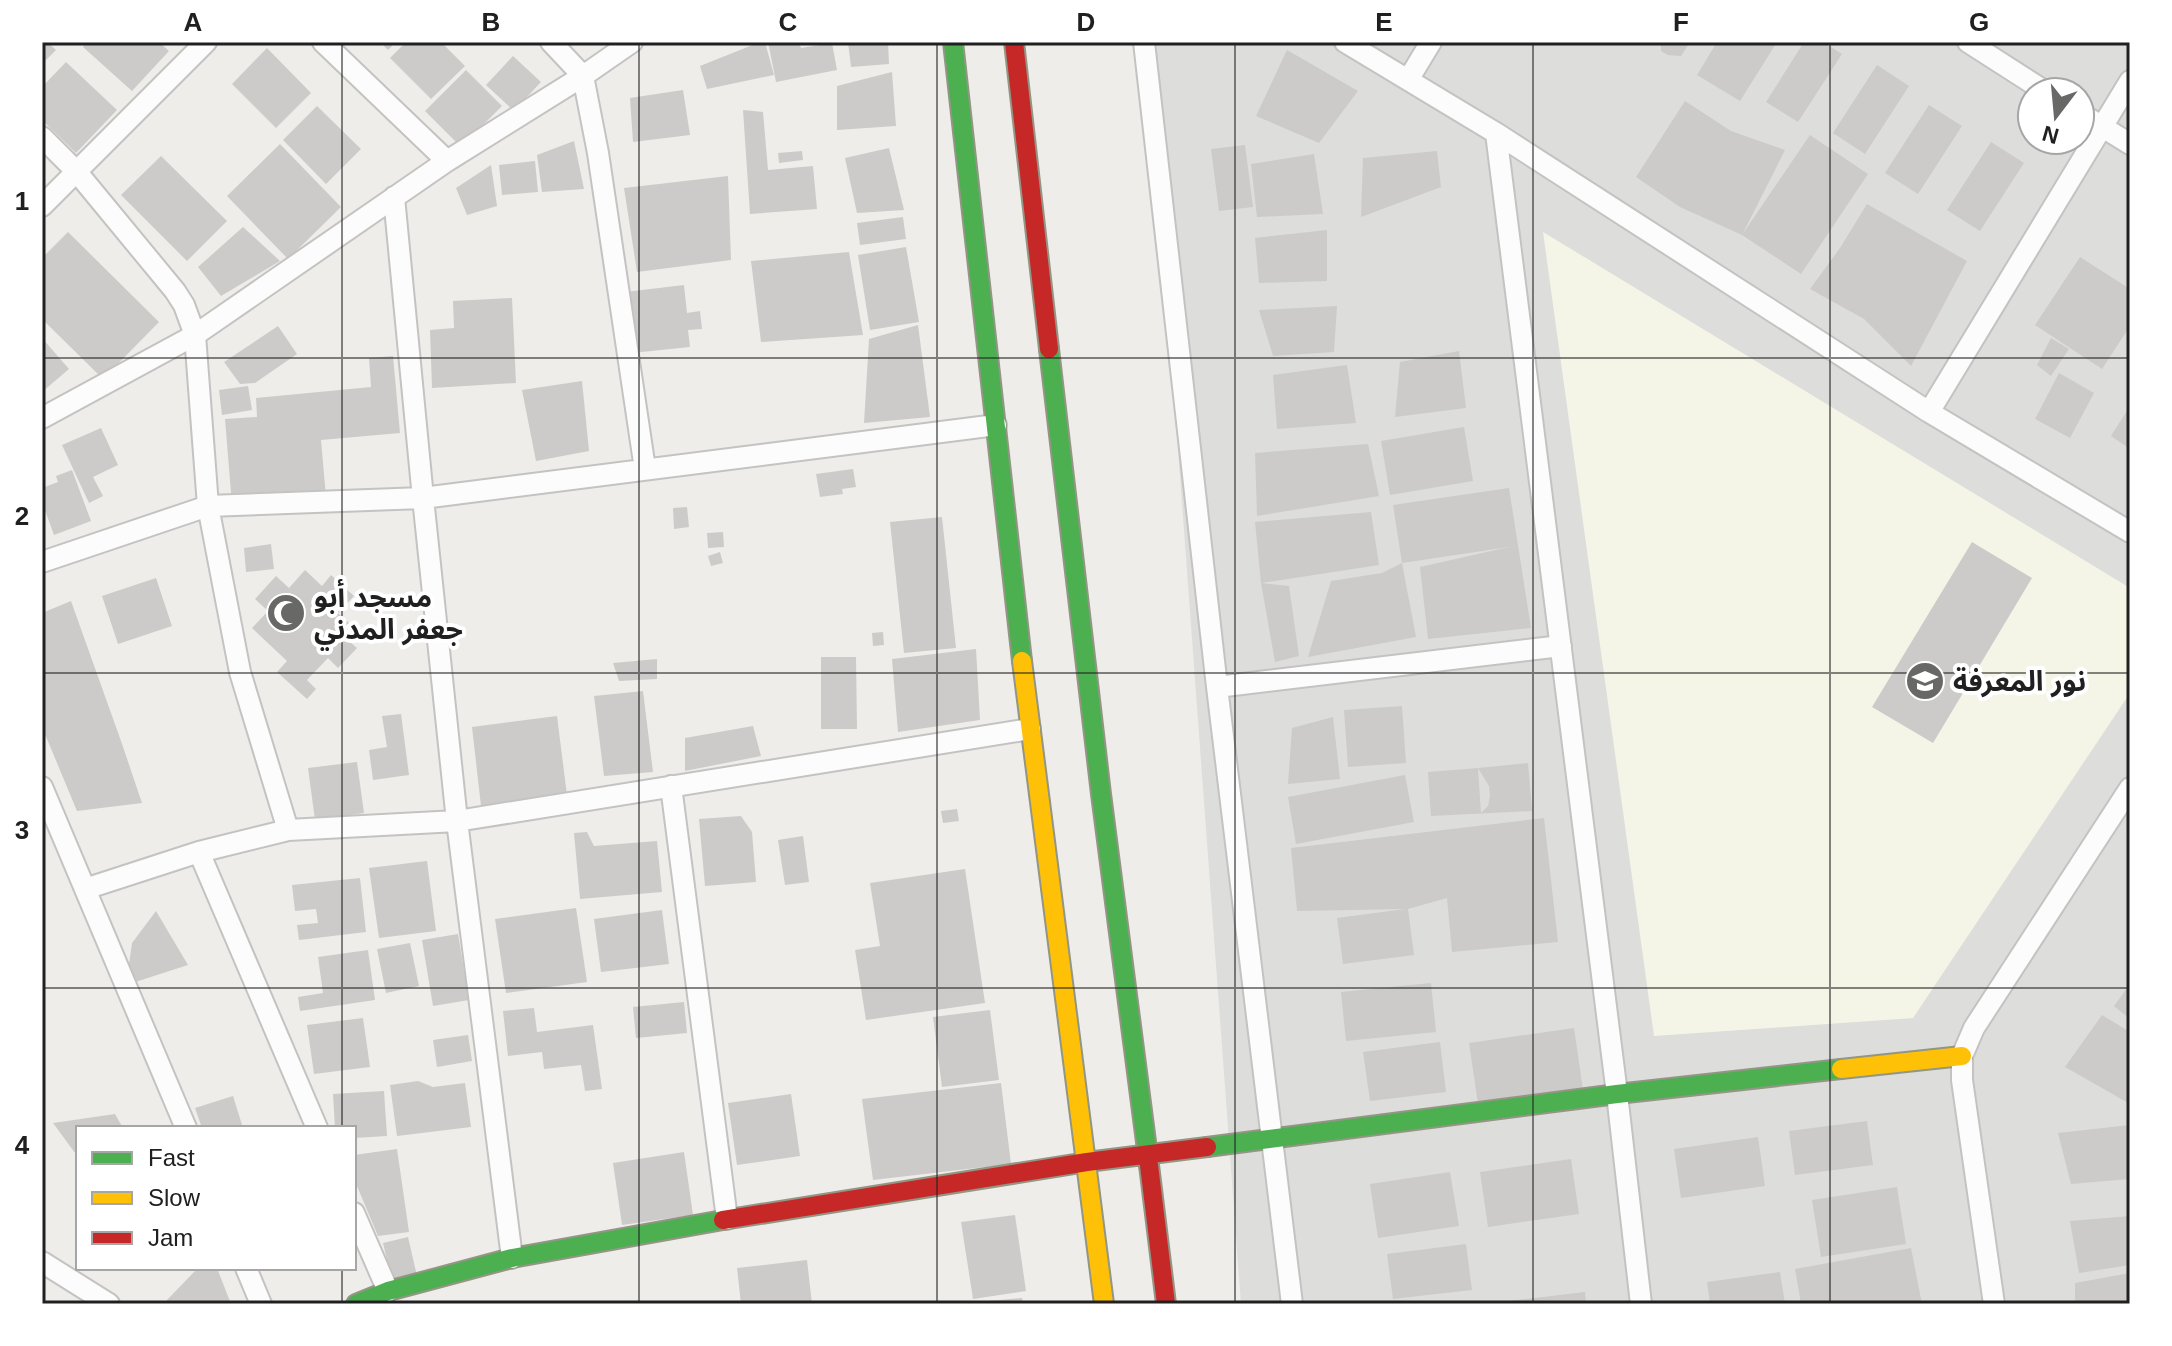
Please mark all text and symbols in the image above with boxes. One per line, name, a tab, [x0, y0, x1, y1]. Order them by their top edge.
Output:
text: A	[184, 7, 203, 37]
text: B	[482, 7, 500, 37]
text: C	[779, 7, 798, 37]
text: D	[1077, 7, 1095, 37]
text: E	[1375, 7, 1393, 37]
text: F	[1673, 7, 1689, 37]
text: G	[1969, 7, 1989, 37]
north arrow	[2016, 76, 2096, 156]
text: N	[2040, 121, 2062, 149]
text: 1	[15, 186, 29, 216]
text: 2	[15, 501, 29, 531]
place label: مسجد أبو جعفر المدني	[314, 578, 463, 651]
mosque icon: مسجد أبو جعفر المدني	[265, 592, 307, 634]
school or university icon: نور المعرفة	[1904, 660, 1946, 702]
place label: نور المعرفة	[1953, 666, 2086, 698]
text: 3	[15, 815, 29, 845]
legend	[76, 1126, 356, 1270]
text: 4	[15, 1130, 30, 1160]
text: Fast	[148, 1144, 195, 1171]
text: Slow	[148, 1184, 201, 1211]
text: Jam	[148, 1224, 193, 1251]

